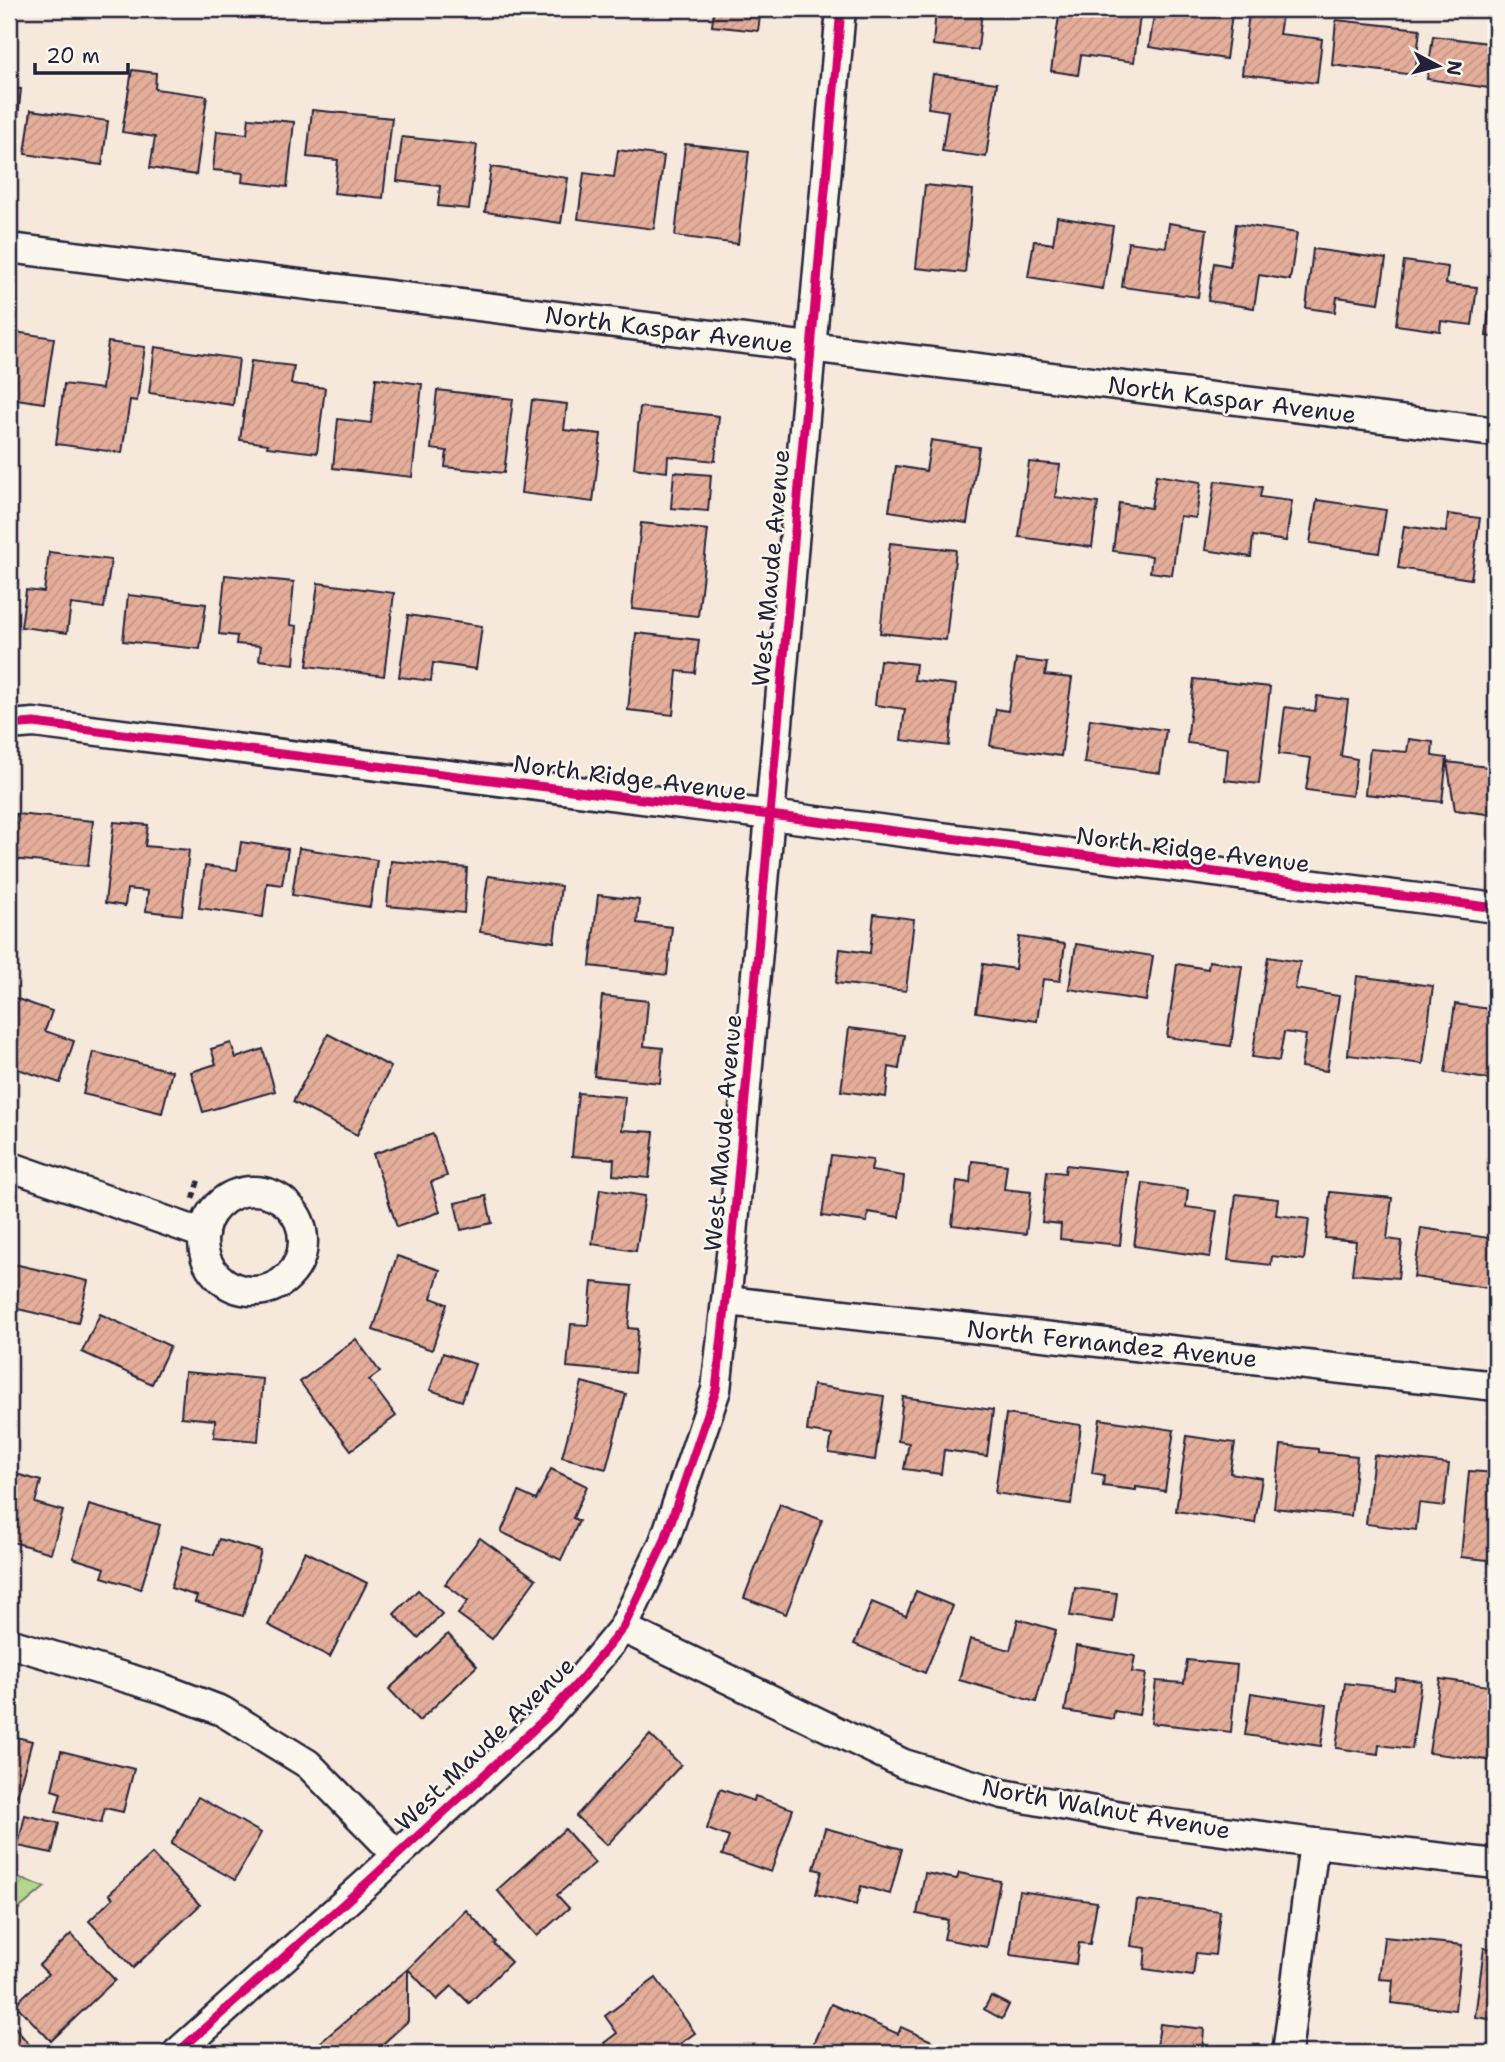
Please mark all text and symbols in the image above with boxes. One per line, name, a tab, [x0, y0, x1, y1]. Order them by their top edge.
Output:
scale bar	[35, 32, 128, 76]
north arrow	[1404, 32, 1474, 102]
text: 20 m	[46, 42, 100, 70]
text: N	[1441, 59, 1468, 77]
street label: North Kaspar Avenue	[543, 299, 795, 361]
street label: North Kaspar Avenue	[1106, 369, 1358, 431]
street label: West Maude Avenue	[745, 448, 797, 688]
street label: North Ridge Avenue	[511, 748, 749, 808]
street label: North Ridge Avenue	[1074, 820, 1312, 880]
street label: West Maude Avenue	[697, 1013, 749, 1253]
street label: North Fernandez Avenue	[965, 1313, 1259, 1375]
street label: West Maude Avenue	[388, 1650, 582, 1838]
street label: North Walnut Avenue	[979, 1771, 1233, 1847]

